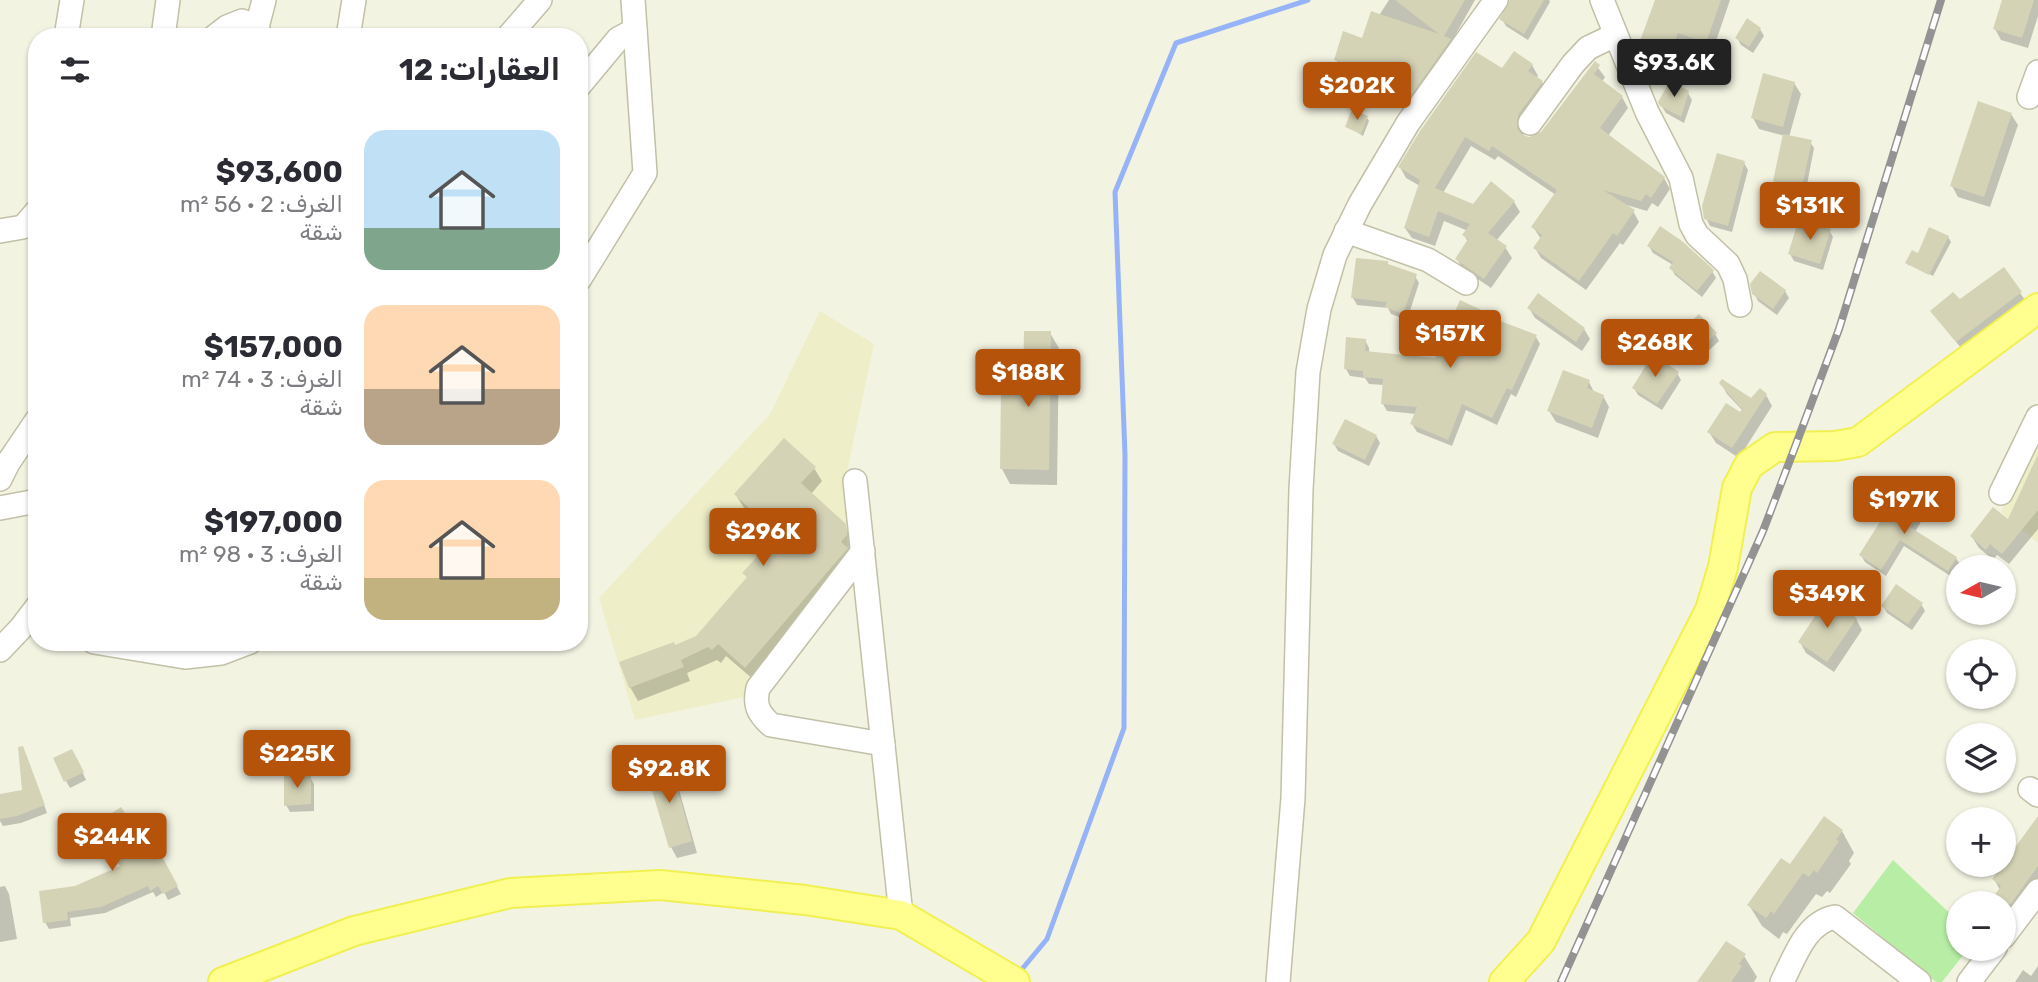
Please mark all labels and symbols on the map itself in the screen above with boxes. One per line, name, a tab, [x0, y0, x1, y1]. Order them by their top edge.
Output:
pin: $93.6K	[1617, 40, 1731, 99]
pin: $202K	[1308, 62, 1406, 122]
pin: $131K	[1761, 182, 1859, 242]
pin: $157K	[1401, 310, 1499, 370]
pin: $268K	[1606, 320, 1704, 379]
pin: $188K	[979, 350, 1077, 409]
pin: $197K	[1855, 476, 1953, 536]
pin: $296K	[714, 508, 812, 568]
north arrow	[1946, 555, 2016, 625]
pin: $349K	[1778, 570, 1876, 630]
pin: $225K	[248, 730, 346, 790]
pin: $92.8K	[612, 746, 726, 805]
pin: $244K	[63, 814, 161, 873]

